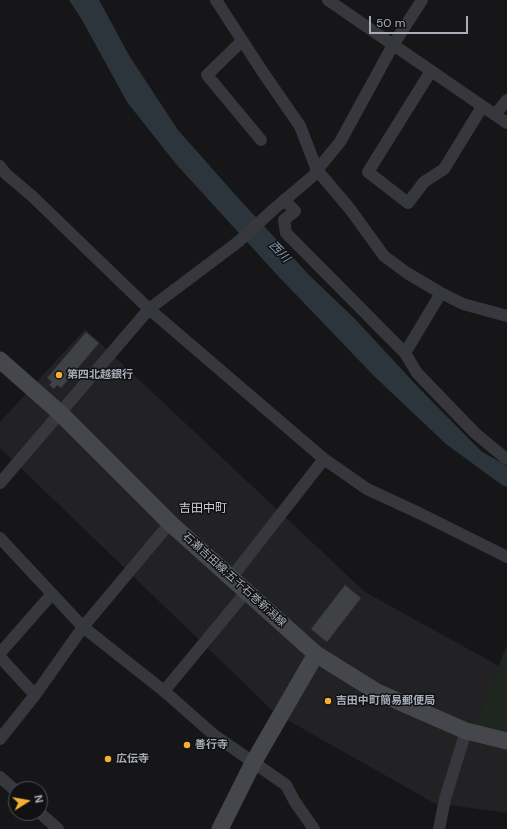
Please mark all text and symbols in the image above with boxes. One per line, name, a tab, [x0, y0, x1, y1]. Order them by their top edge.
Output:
scale bar	[371, 8, 470, 34]
text: 50 m	[376, 15, 405, 31]
water label: 西川	[265, 238, 293, 266]
place label: 第四北越銀行	[67, 368, 133, 382]
marker: 第四北越銀行	[54, 370, 64, 380]
district label: 吉田中町	[179, 502, 227, 516]
street label: 石瀬吉田線;五千石巻新潟線	[180, 530, 288, 630]
place label: 吉田中町簡易郵便局	[336, 694, 435, 708]
marker: 吉田中町簡易郵便局	[323, 696, 333, 706]
place label: 善行寺	[195, 738, 228, 752]
marker: 善行寺	[182, 740, 192, 750]
place label: 広伝寺	[116, 752, 149, 766]
marker: 広伝寺	[103, 754, 113, 764]
north arrow	[8, 781, 48, 821]
text: N	[31, 794, 46, 804]

